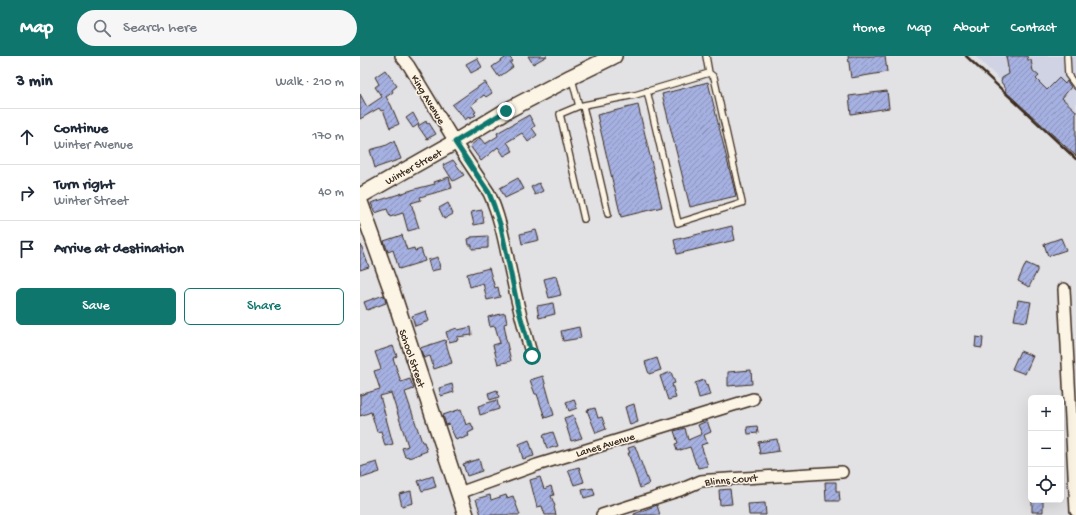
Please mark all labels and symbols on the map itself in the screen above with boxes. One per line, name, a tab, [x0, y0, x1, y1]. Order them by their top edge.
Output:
street label: King Avenue	[408, 73, 447, 127]
route end	[497, 102, 515, 120]
street label: Winter Street	[384, 147, 446, 188]
street label: School Street	[396, 328, 427, 391]
route start	[523, 347, 541, 365]
street label: Lanes Avenue	[575, 431, 637, 461]
street label: Blinns Court	[703, 473, 759, 489]

